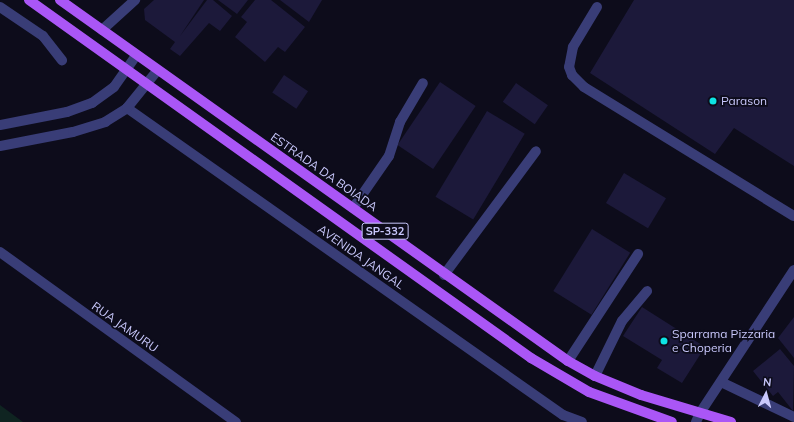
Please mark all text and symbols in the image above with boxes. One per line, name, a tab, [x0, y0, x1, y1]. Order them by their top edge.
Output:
place label: Parason	[721, 94, 767, 108]
marker: Parason	[708, 96, 718, 106]
street label: ESTRADA DA BOIADA	[268, 130, 380, 214]
street label: AVENIDA JANGAL	[315, 222, 407, 292]
road number: SP-332	[361, 222, 409, 240]
street label: RUA JAMURU	[89, 299, 161, 355]
place label: Sparrama Pizzaria e Choperia	[672, 327, 775, 355]
marker: Sparrama Pizzaria e Choperia	[659, 336, 669, 346]
north arrow	[746, 374, 786, 414]
text: N	[762, 375, 772, 389]

